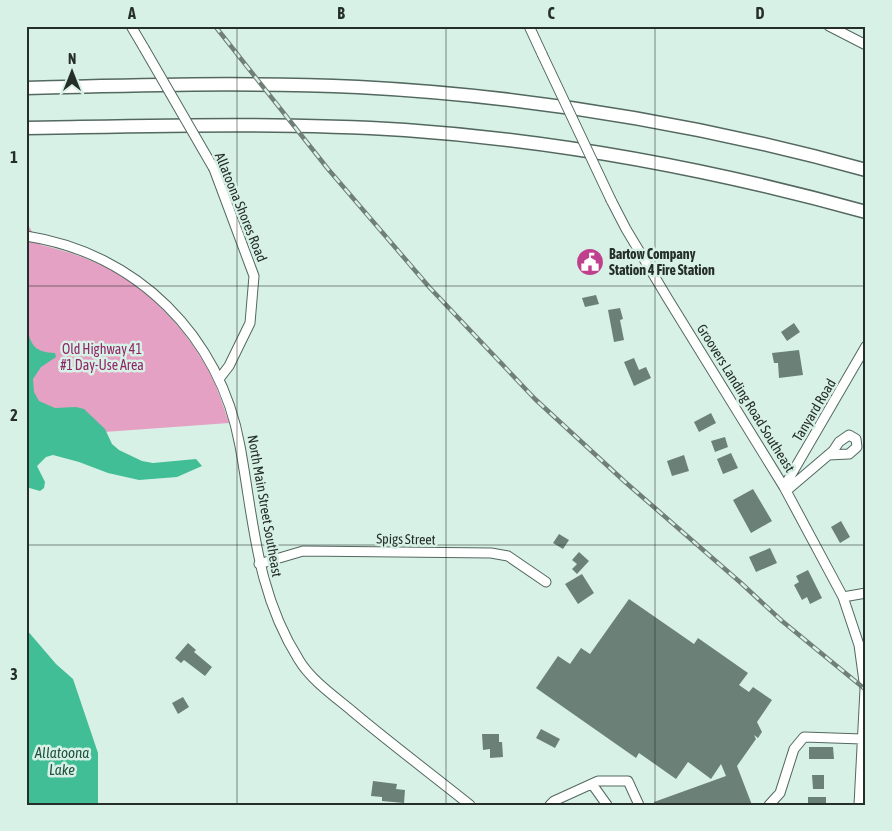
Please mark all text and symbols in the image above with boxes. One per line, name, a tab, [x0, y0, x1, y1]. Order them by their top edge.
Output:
text: A	[127, 4, 136, 22]
text: B	[337, 4, 345, 22]
text: C	[547, 4, 555, 22]
text: D	[756, 4, 765, 22]
north arrow	[48, 48, 98, 98]
text: N	[68, 51, 76, 67]
text: 1	[10, 148, 18, 166]
street label: Allatoona Shores Road	[212, 150, 270, 264]
place label: Bartow Company Station 4 Fire Station	[609, 246, 715, 278]
public building icon: Bartow Company Station 4 Fire Station	[575, 247, 605, 277]
street label: Groovers Landing Road Southeast	[694, 321, 798, 475]
park label: Old Highway 41 #1 Day-Use Area	[60, 341, 144, 373]
street label: Tanyard Road	[789, 376, 839, 444]
text: 2	[10, 406, 18, 424]
street label: North Main Street Southeast	[245, 434, 285, 578]
street label: Spigs Street	[376, 530, 436, 548]
text: 3	[10, 665, 18, 683]
water label: Allatoona Lake	[34, 744, 89, 778]

